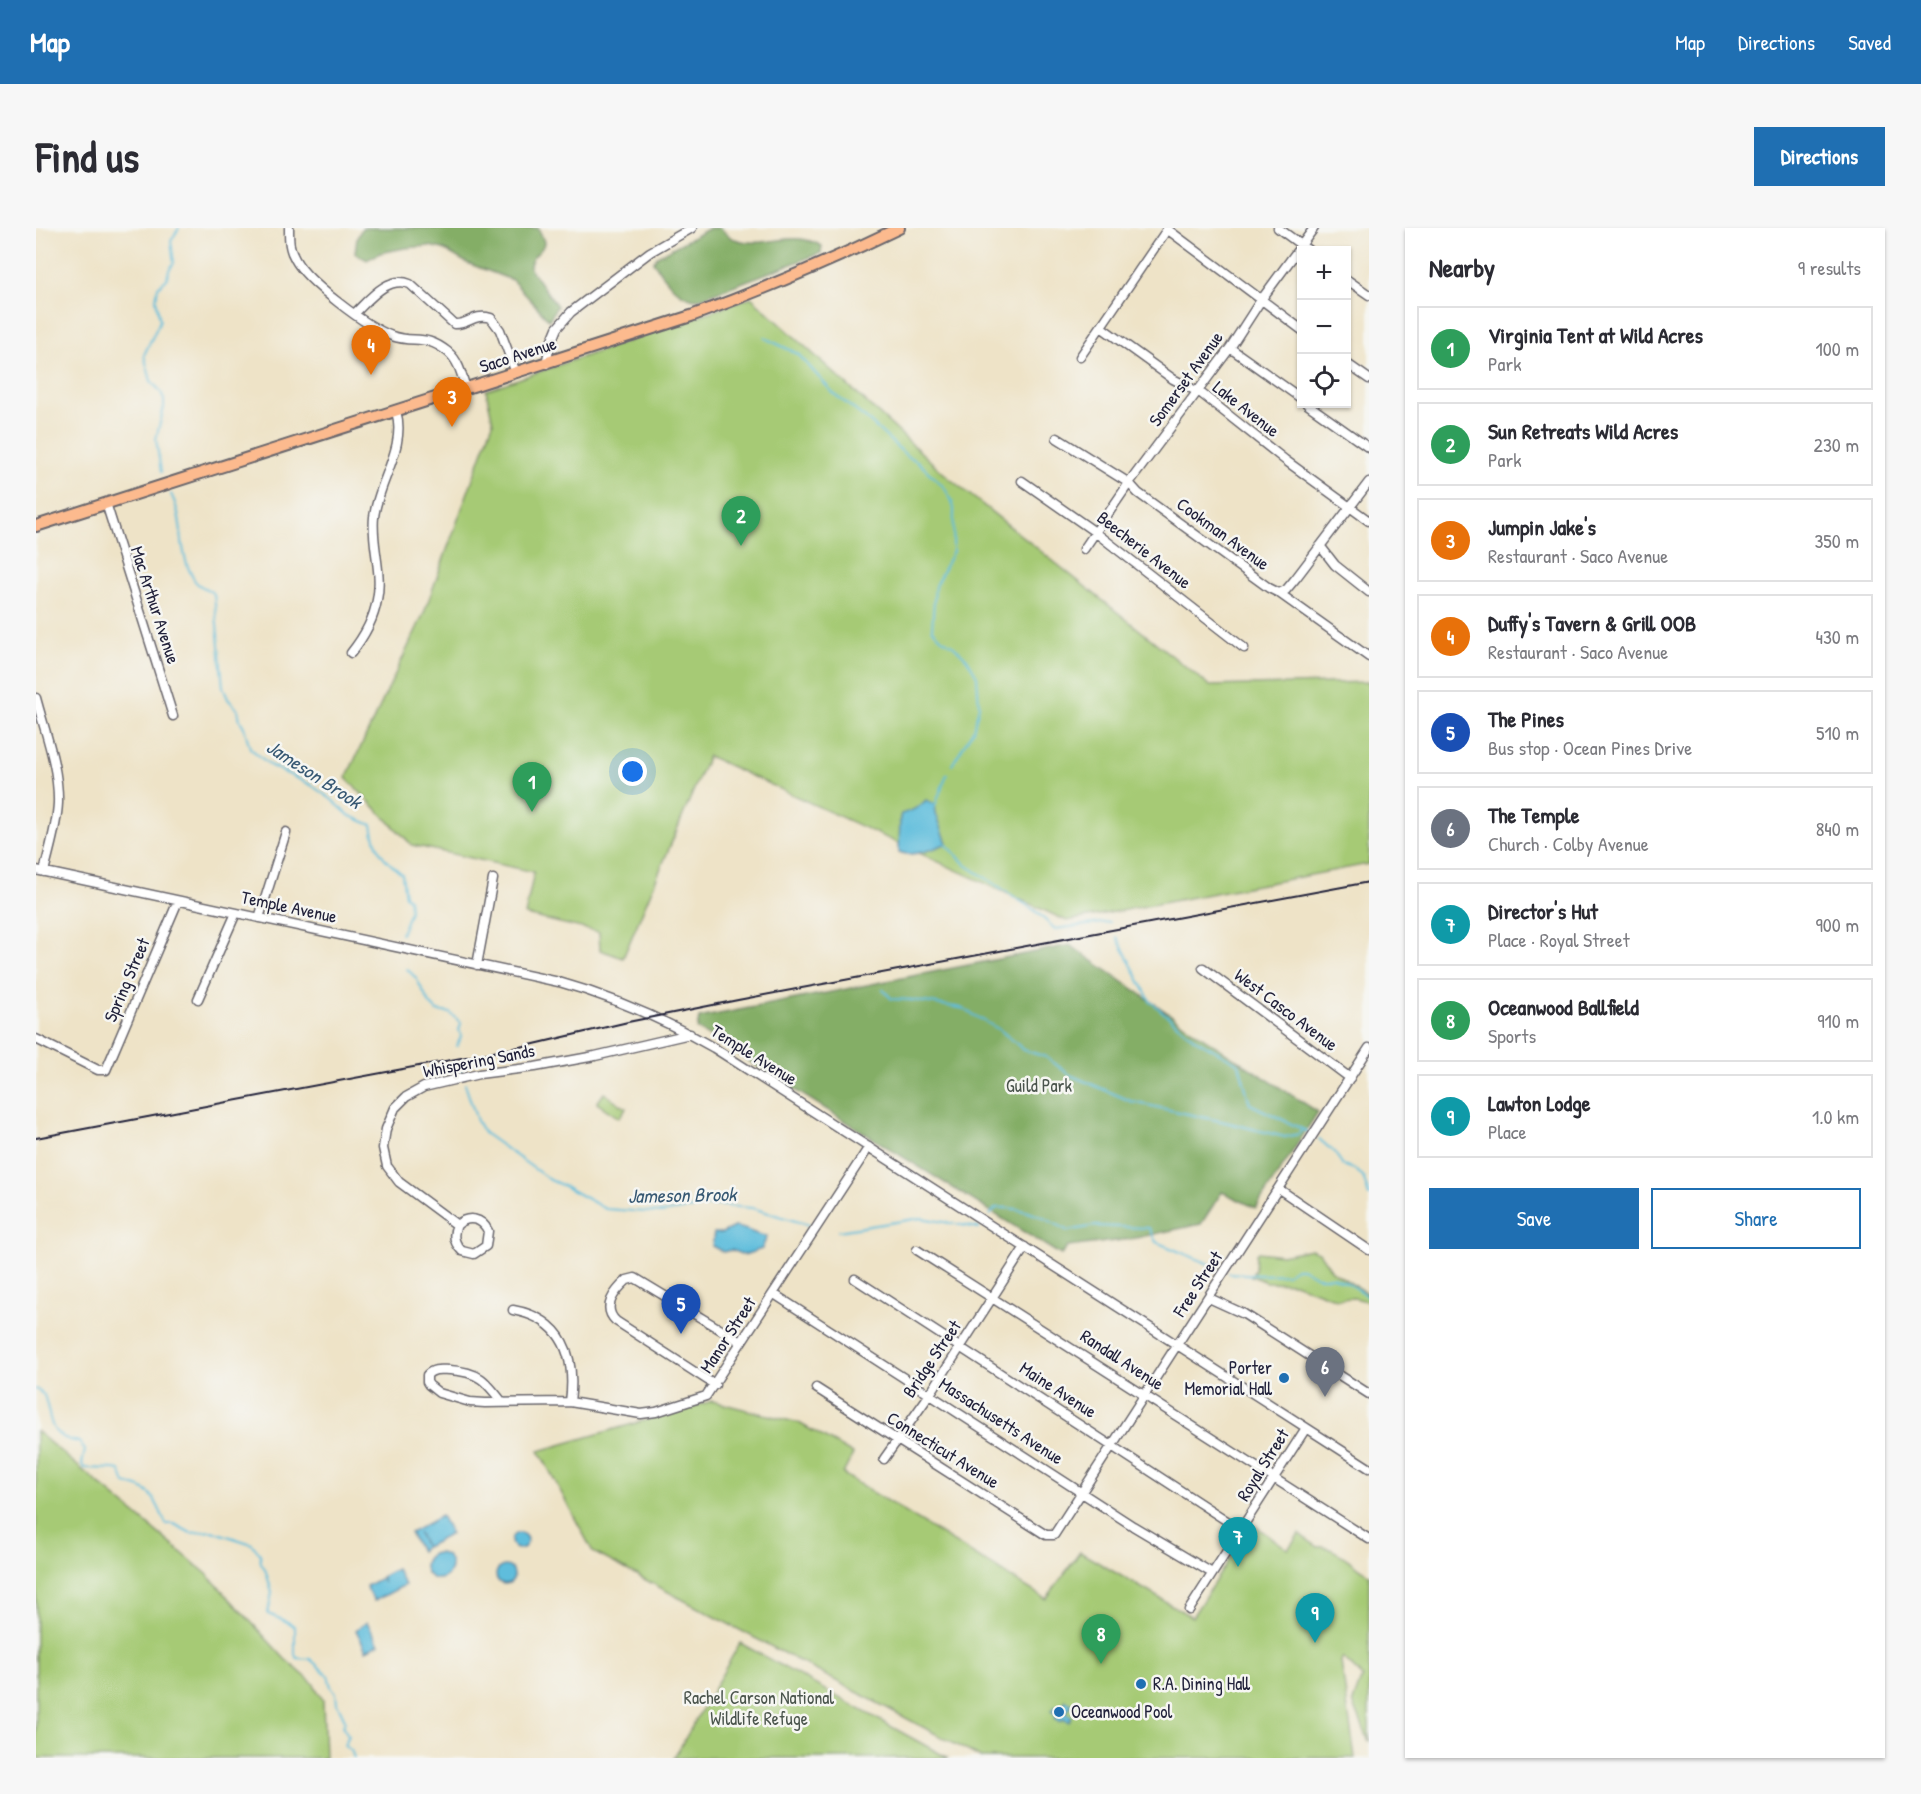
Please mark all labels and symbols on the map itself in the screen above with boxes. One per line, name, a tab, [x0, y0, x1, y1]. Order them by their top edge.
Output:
pin: 4	[352, 326, 390, 375]
street label: Somerset Avenue	[1143, 326, 1229, 431]
street label: Saco Avenue	[476, 330, 559, 379]
street label: Lake Avenue	[1208, 375, 1285, 443]
pin: 3	[432, 378, 472, 427]
street label: Cookman Avenue	[1172, 491, 1275, 576]
pin: 2	[722, 496, 760, 546]
street label: Beecherie Avenue	[1092, 505, 1197, 594]
street label: Mac Arthur Avenue	[125, 543, 186, 667]
water label: Jameson Brook	[261, 733, 369, 815]
your location	[618, 757, 647, 786]
pin: 1	[512, 762, 552, 812]
street label: Temple Avenue	[239, 884, 339, 929]
street label: Spring Street	[98, 933, 156, 1026]
street label: West Casco Avenue	[1230, 962, 1343, 1057]
street label: Temple Avenue	[706, 1018, 802, 1091]
street label: Whispering Sands	[421, 1037, 537, 1084]
park label: Guild Park	[1006, 1073, 1072, 1098]
water label: Jameson Brook	[628, 1180, 738, 1209]
street label: Free Street	[1166, 1245, 1229, 1322]
pin: 5	[662, 1284, 700, 1334]
street label: Manor Street	[694, 1291, 762, 1378]
street label: Bridge Street	[897, 1314, 967, 1402]
street label: Randall Avenue	[1076, 1323, 1169, 1396]
pin: 6	[1306, 1348, 1344, 1397]
street label: Maine Avenue	[1015, 1355, 1102, 1424]
place label: Porter Memorial Hall	[1184, 1355, 1272, 1401]
street label: Massachusetts Avenue	[934, 1371, 1068, 1470]
marker: Porter Memorial Hall	[1277, 1371, 1291, 1385]
street label: Connecticut Avenue	[882, 1405, 1004, 1494]
street label: Royal Street	[1231, 1423, 1295, 1506]
pin: 7	[1218, 1518, 1258, 1567]
pin: 9	[1296, 1594, 1334, 1643]
pin: 8	[1082, 1614, 1120, 1664]
place label: R.A. Dining Hall	[1153, 1671, 1250, 1696]
marker: R.A. Dining Hall	[1134, 1677, 1148, 1691]
park label: Rachel Carson National Wildlife Refuge	[684, 1685, 834, 1731]
place label: Oceanwood Pool	[1071, 1699, 1173, 1724]
marker: Oceanwood Pool	[1052, 1705, 1066, 1719]

